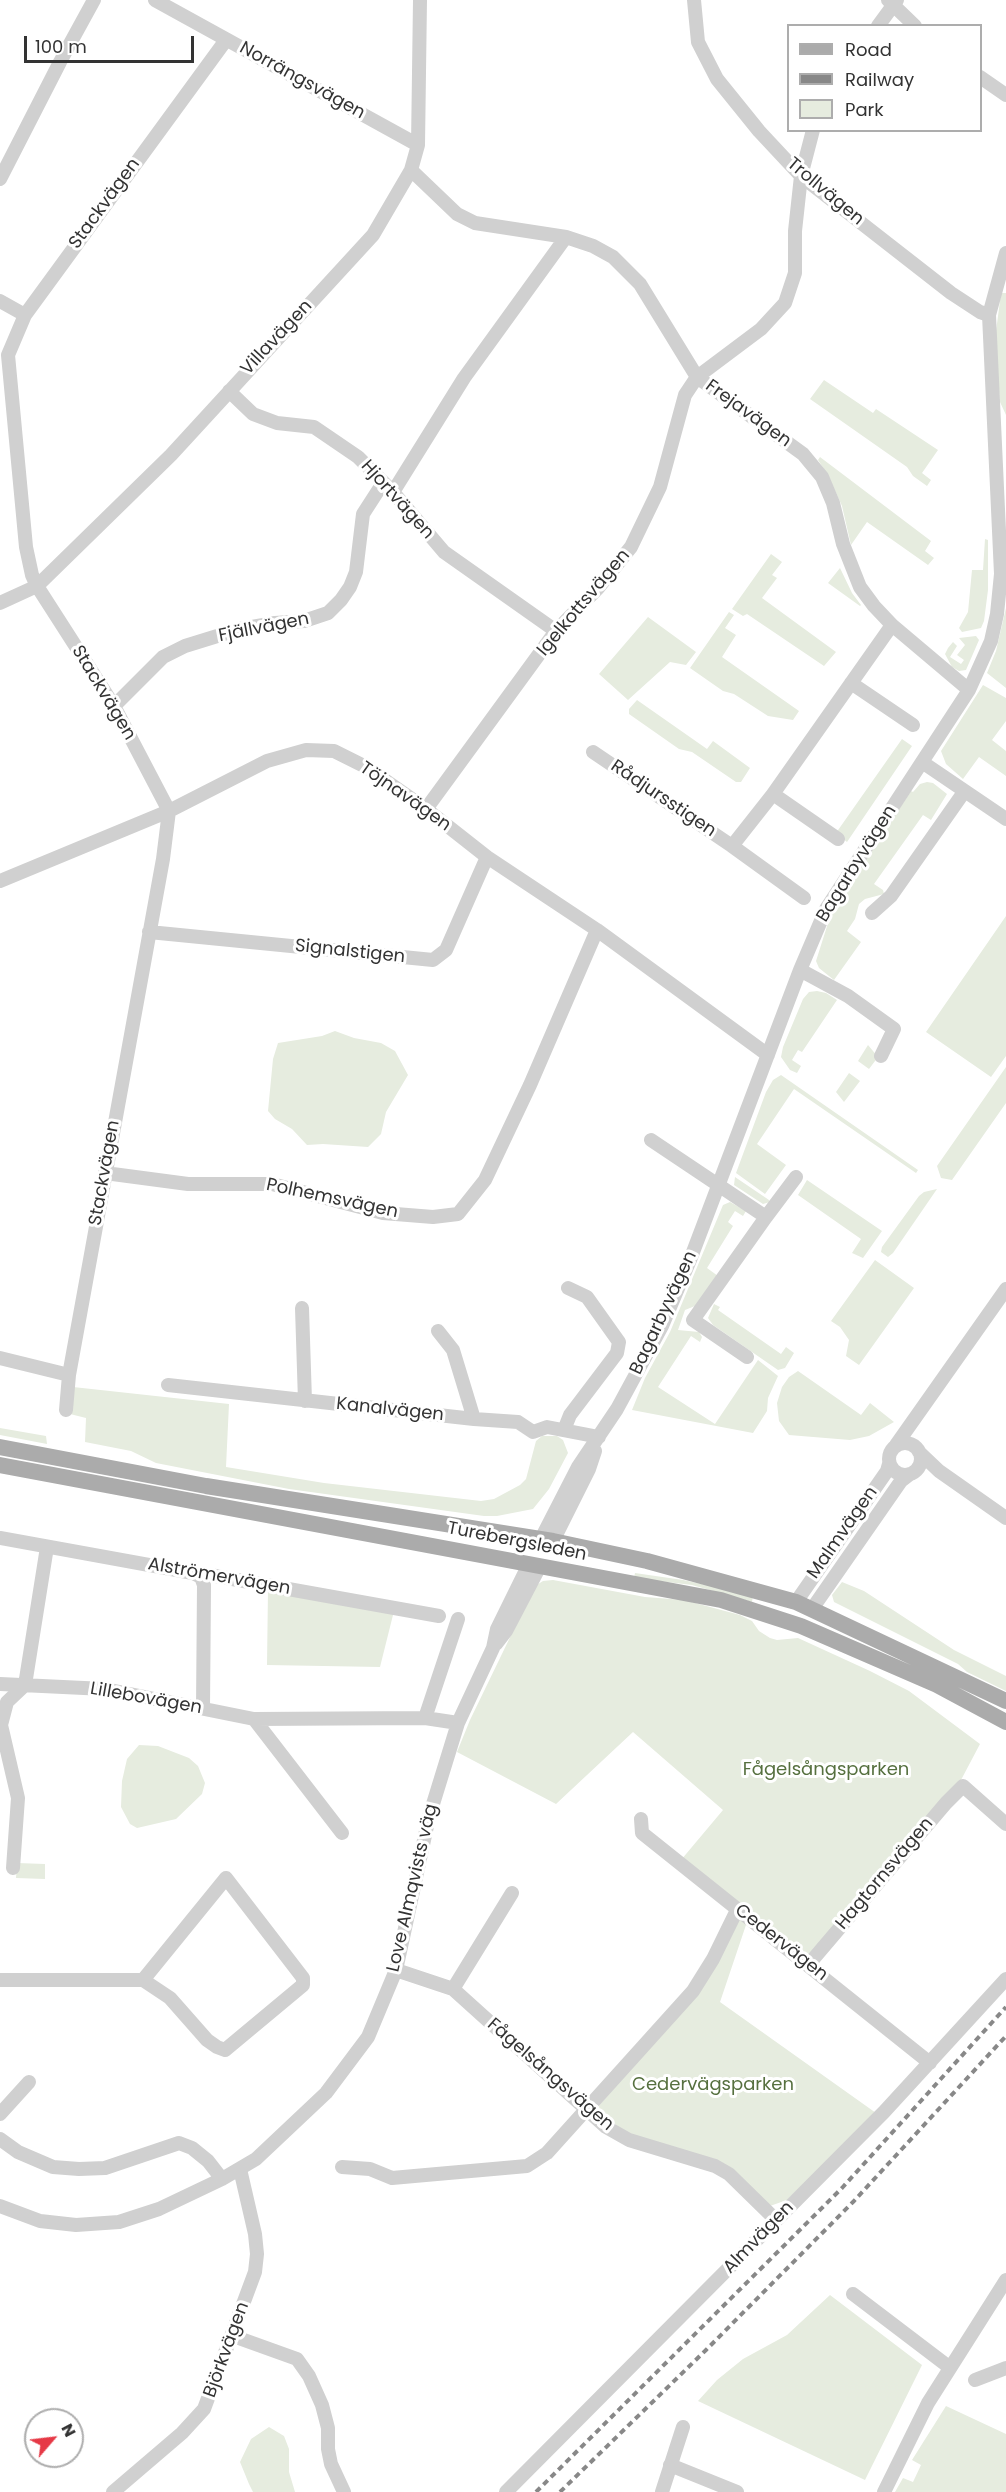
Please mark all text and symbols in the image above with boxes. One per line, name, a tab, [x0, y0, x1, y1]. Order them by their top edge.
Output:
scale bar	[27, 24, 196, 62]
legend	[787, 24, 982, 132]
text: 100 m	[35, 34, 87, 59]
text: Road	[845, 37, 892, 62]
street label: Norrängsvägen	[236, 38, 368, 124]
text: Railway	[845, 67, 914, 92]
text: Park	[845, 97, 884, 122]
street label: Trollvägen	[782, 154, 868, 230]
street label: Stackvägen	[65, 155, 145, 253]
street label: Villavägen	[237, 296, 317, 380]
street label: Frejavägen	[701, 376, 795, 452]
street label: Hjortvägen	[356, 456, 438, 544]
street label: Igelkottsvägen	[533, 545, 635, 661]
street label: Fjällvägen	[217, 609, 311, 647]
street label: Stackvägen	[66, 642, 140, 744]
street label: Rådjursstigen	[606, 756, 720, 842]
street label: Töjnavägen	[355, 758, 455, 836]
street label: Bagarbyvägen	[812, 802, 902, 926]
street label: Signalstigen	[294, 935, 406, 969]
street label: Stackvägen	[85, 1119, 125, 1227]
street label: Polhemsvägen	[264, 1174, 400, 1224]
street label: Bagarbyvägen	[626, 1248, 702, 1378]
street label: Kanalvägen	[335, 1394, 445, 1426]
street label: Malmvägen	[803, 1483, 883, 1583]
street label: Turebergsleden	[446, 1518, 588, 1566]
street label: Alströmervägen	[146, 1554, 292, 1600]
street label: Lillebovägen	[88, 1679, 204, 1719]
park label: Fågelsångsparken	[743, 1759, 909, 1781]
street label: Love Almqvists väg	[383, 1802, 443, 1974]
street label: Hagtornsvägen	[832, 1814, 938, 1934]
street label: Cedervägen	[730, 1900, 832, 1986]
street label: Fågelsångsvägen	[482, 2014, 618, 2136]
park label: Cedervägsparken	[632, 2074, 794, 2096]
street label: Almvägen	[719, 2197, 799, 2279]
street label: Björkvägen	[200, 2299, 254, 2401]
north arrow	[24, 2408, 84, 2468]
text: N	[56, 2420, 82, 2441]

